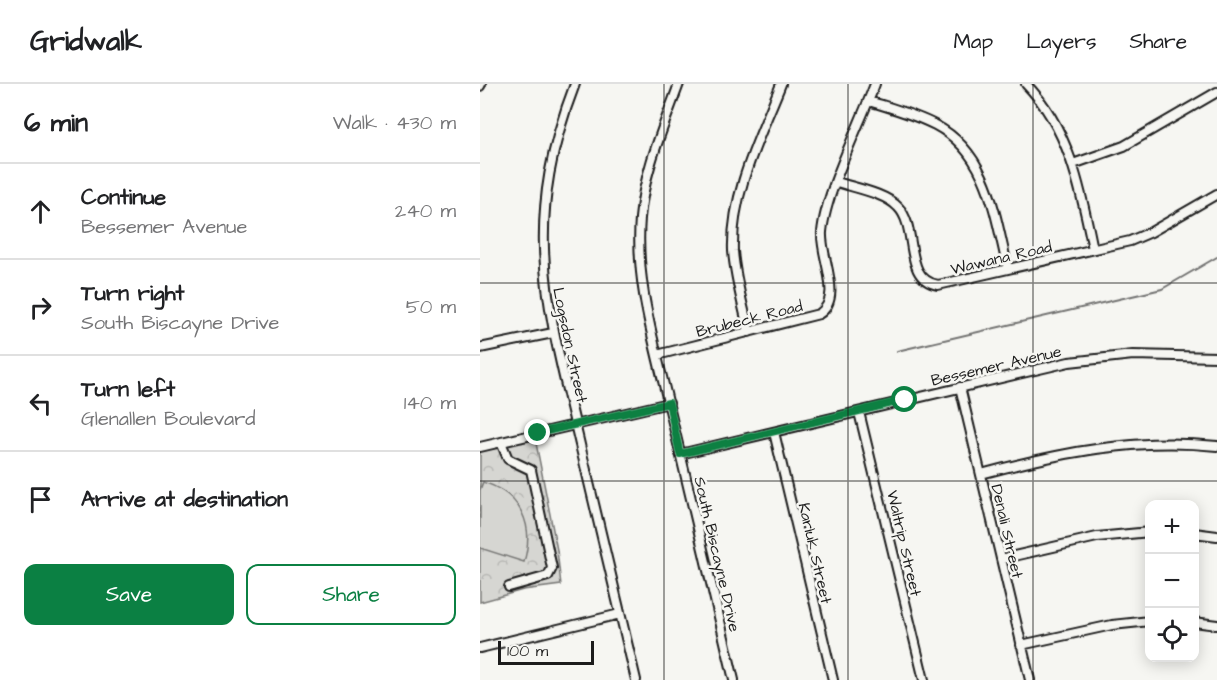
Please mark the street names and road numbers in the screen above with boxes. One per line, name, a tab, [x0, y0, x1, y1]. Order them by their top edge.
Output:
street label: Wawana Road	[948, 236, 1054, 280]
street label: Logsdon Street	[546, 286, 593, 406]
street label: Brubeck Road	[694, 295, 805, 343]
street label: Bessemer Avenue	[929, 340, 1064, 392]
street label: South Biscayne Drive	[687, 474, 746, 635]
street label: Denali Street	[986, 482, 1029, 581]
street label: Waltrip Street	[881, 488, 927, 599]
street label: Karluk Street	[793, 501, 837, 606]

